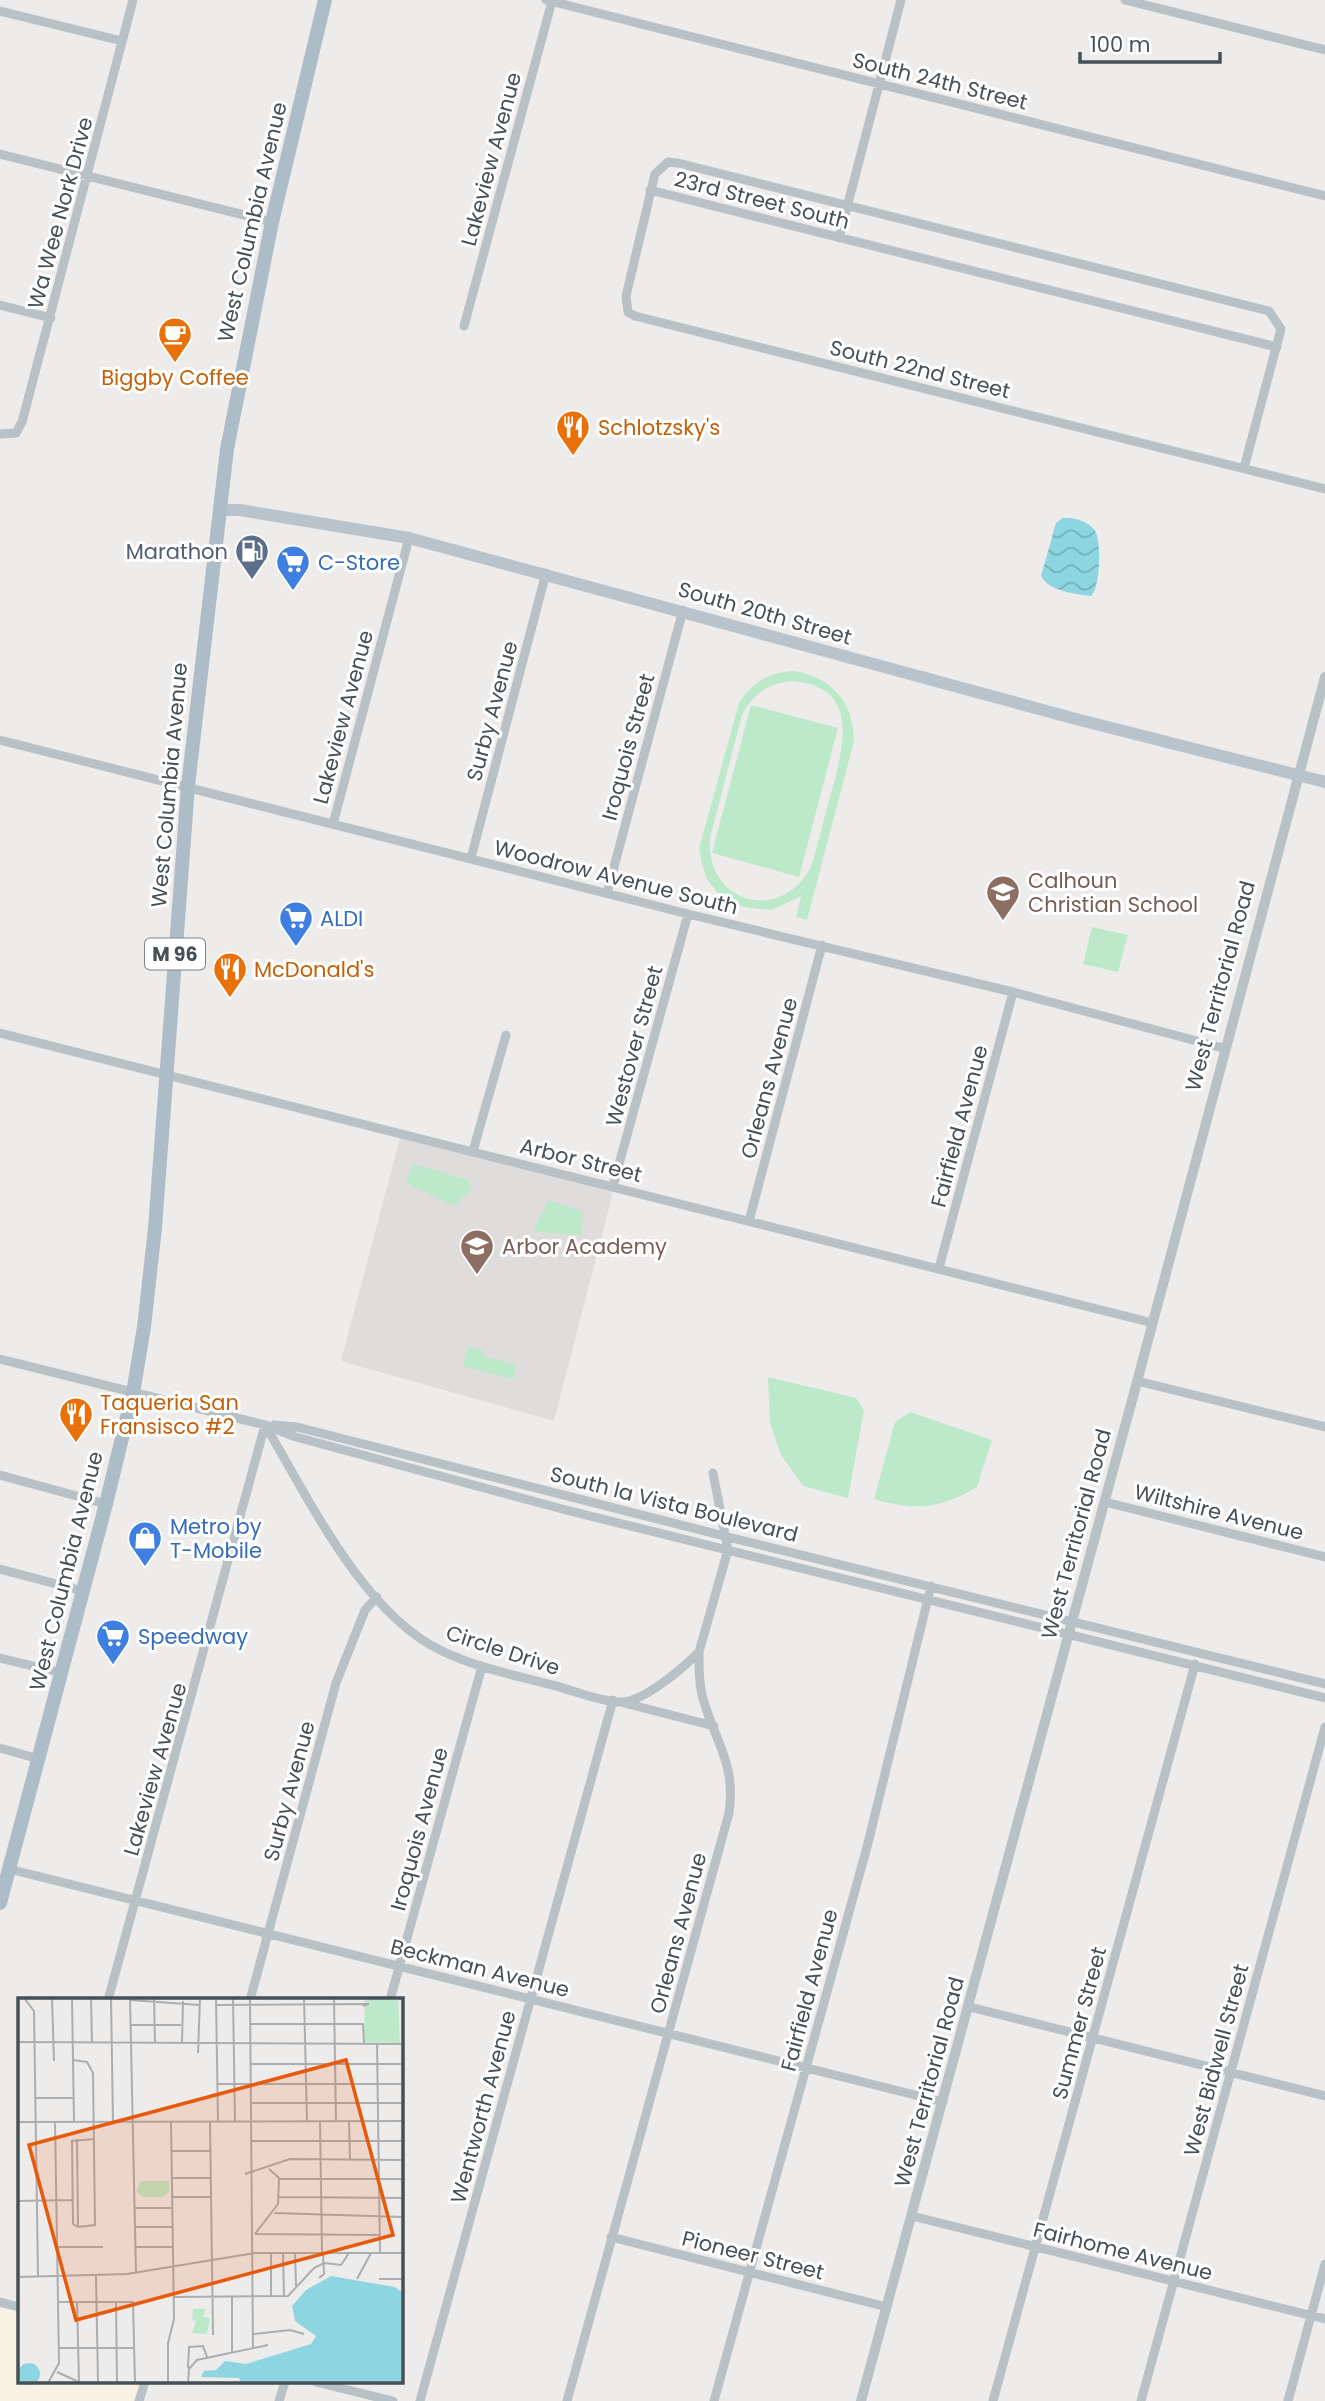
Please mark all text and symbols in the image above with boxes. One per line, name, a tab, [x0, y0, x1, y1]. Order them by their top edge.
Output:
scale bar	[1080, 21, 1220, 65]
text: 100 m	[1090, 30, 1150, 59]
street label: South 24th Street	[849, 45, 1031, 117]
street label: Lakeview Avenue	[454, 69, 528, 249]
street label: West Columbia Avenue	[210, 99, 294, 345]
street label: Wa Wee Nork Drive	[20, 114, 100, 312]
street label: 23rd Street South	[671, 164, 853, 236]
cafe icon: Biggby Coffee	[156, 315, 194, 364]
street label: South 22nd Street	[827, 333, 1013, 405]
place label: Biggby Coffee	[101, 363, 249, 392]
restaurant icon: Schlotzsky's	[554, 408, 592, 457]
place label: Schlotzsky's	[598, 413, 720, 442]
fuel station icon: Marathon	[233, 532, 271, 581]
place label: Marathon	[126, 537, 228, 566]
supermarket icon: C-Store	[274, 543, 312, 592]
place label: C-Store	[318, 548, 400, 577]
street label: South 20th Street	[675, 574, 855, 652]
street label: Lakeview Avenue	[306, 627, 380, 807]
street label: Surby Avenue	[459, 638, 525, 784]
street label: West Columbia Avenue	[144, 661, 194, 909]
street label: Iroquois Street	[594, 670, 662, 824]
street label: Woodrow Avenue South	[491, 833, 741, 921]
place label: Calhoun Christian School	[1028, 866, 1198, 919]
school or university icon: Calhoun Christian School	[984, 873, 1022, 922]
street label: West Territorial Road	[1178, 878, 1262, 1094]
supermarket icon: ALDI	[277, 899, 315, 948]
place label: ALDI	[320, 904, 363, 933]
road number: M 96	[145, 938, 205, 970]
restaurant icon: McDonald's	[211, 950, 249, 999]
place label: McDonald's	[254, 955, 374, 984]
street label: Westover Street	[599, 962, 669, 1130]
street label: Orleans Avenue	[734, 994, 804, 1162]
street label: Fairfield Avenue	[923, 1042, 995, 1210]
street label: Arbor Street	[517, 1131, 645, 1189]
school or university icon: Arbor Academy	[458, 1227, 496, 1276]
place label: Arbor Academy	[502, 1232, 667, 1261]
place label: Taqueria San Fransisco #2	[100, 1388, 239, 1441]
restaurant icon: Taqueria San Fransisco #2	[57, 1395, 95, 1444]
street label: West Territorial Road	[1034, 1426, 1118, 1642]
street label: West Columbia Avenue	[22, 1448, 110, 1694]
street label: South la Vista Boulevard	[547, 1459, 801, 1549]
street label: Wiltshire Avenue	[1131, 1477, 1307, 1547]
place label: Metro by T-Mobile	[170, 1512, 262, 1565]
shop icon: Metro by T-Mobile	[126, 1519, 164, 1568]
supermarket icon: Speedway	[94, 1617, 132, 1666]
street label: Circle Drive	[442, 1618, 564, 1682]
place label: Speedway	[138, 1622, 248, 1651]
street label: Lakeview Avenue	[116, 1679, 194, 1859]
street label: Surby Avenue	[256, 1718, 322, 1864]
street label: Iroquois Avenue	[383, 1744, 455, 1914]
street label: Orleans Avenue	[643, 1849, 713, 2017]
street label: Fairfield Avenue	[773, 1906, 845, 2074]
street label: Beckman Avenue	[388, 1932, 572, 2004]
street label: Summer Street	[1045, 1943, 1113, 2103]
street label: West Bidwell Street	[1176, 1961, 1256, 2159]
street label: West Territorial Road	[887, 1974, 971, 2190]
inset map	[18, 1998, 402, 2384]
street label: Wentworth Avenue	[443, 2007, 523, 2207]
street label: Fairhome Avenue	[1030, 2215, 1216, 2287]
street label: Pioneer Street	[679, 2223, 827, 2287]

